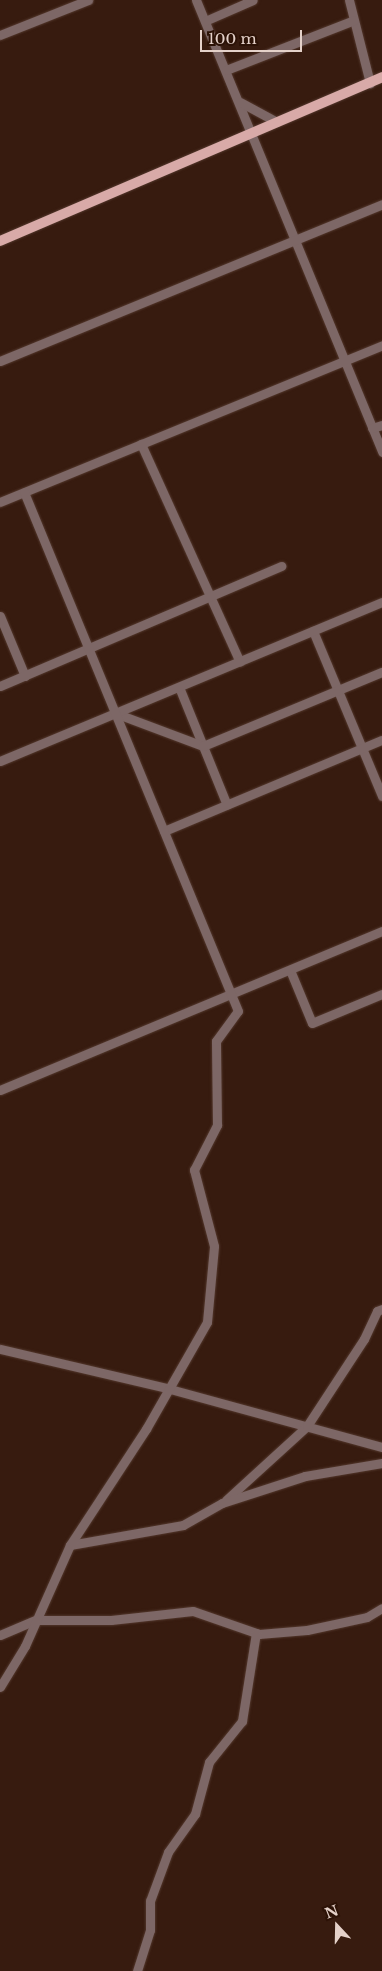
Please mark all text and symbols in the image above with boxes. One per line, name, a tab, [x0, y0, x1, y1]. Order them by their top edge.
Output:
scale bar	[202, 20, 304, 52]
text: 100 m	[208, 29, 257, 48]
north arrow	[312, 1901, 362, 1951]
text: N	[322, 1901, 341, 1923]

